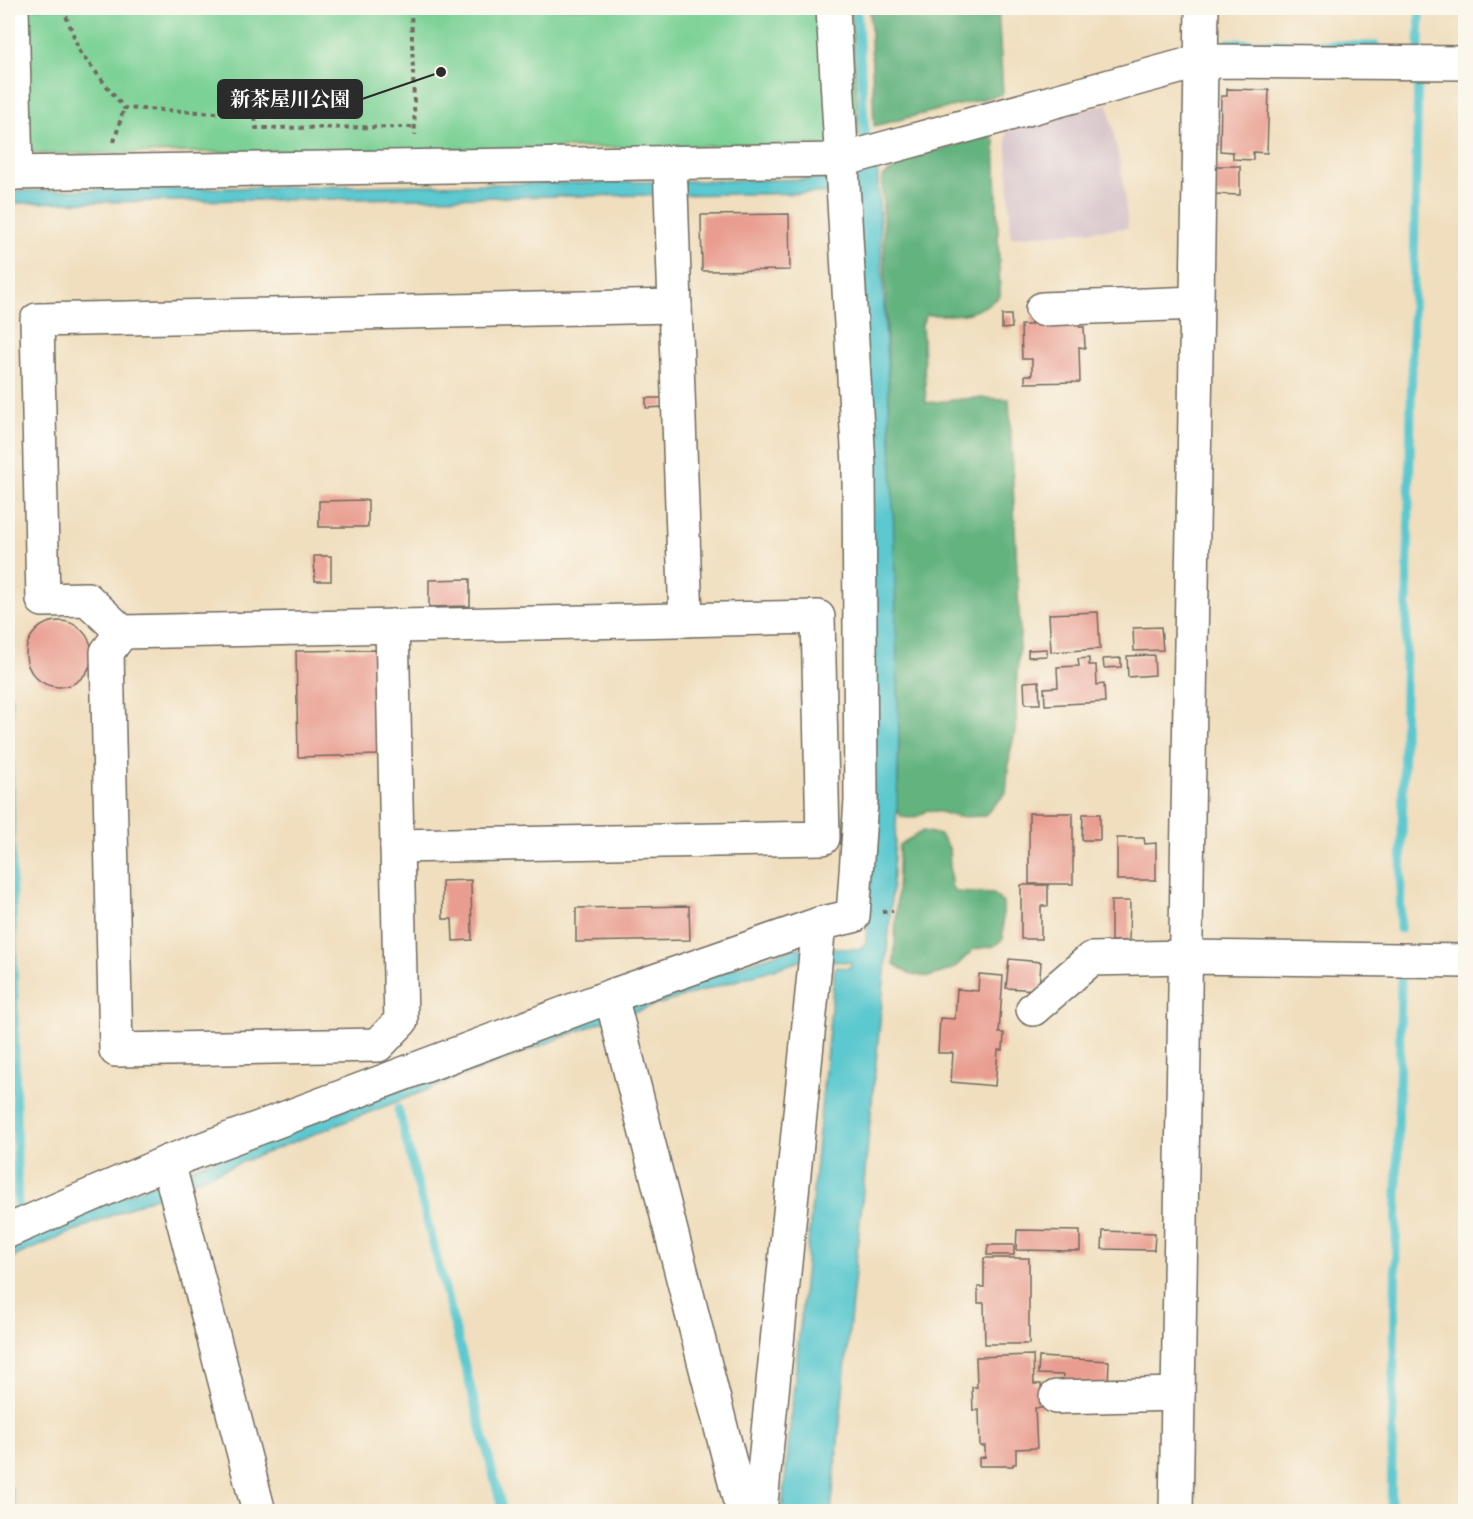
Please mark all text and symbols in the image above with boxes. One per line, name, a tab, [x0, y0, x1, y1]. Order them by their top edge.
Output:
callout: 新茶屋川公園	[218, 80, 362, 118]
text: 新茶屋川公園	[230, 87, 350, 111]

